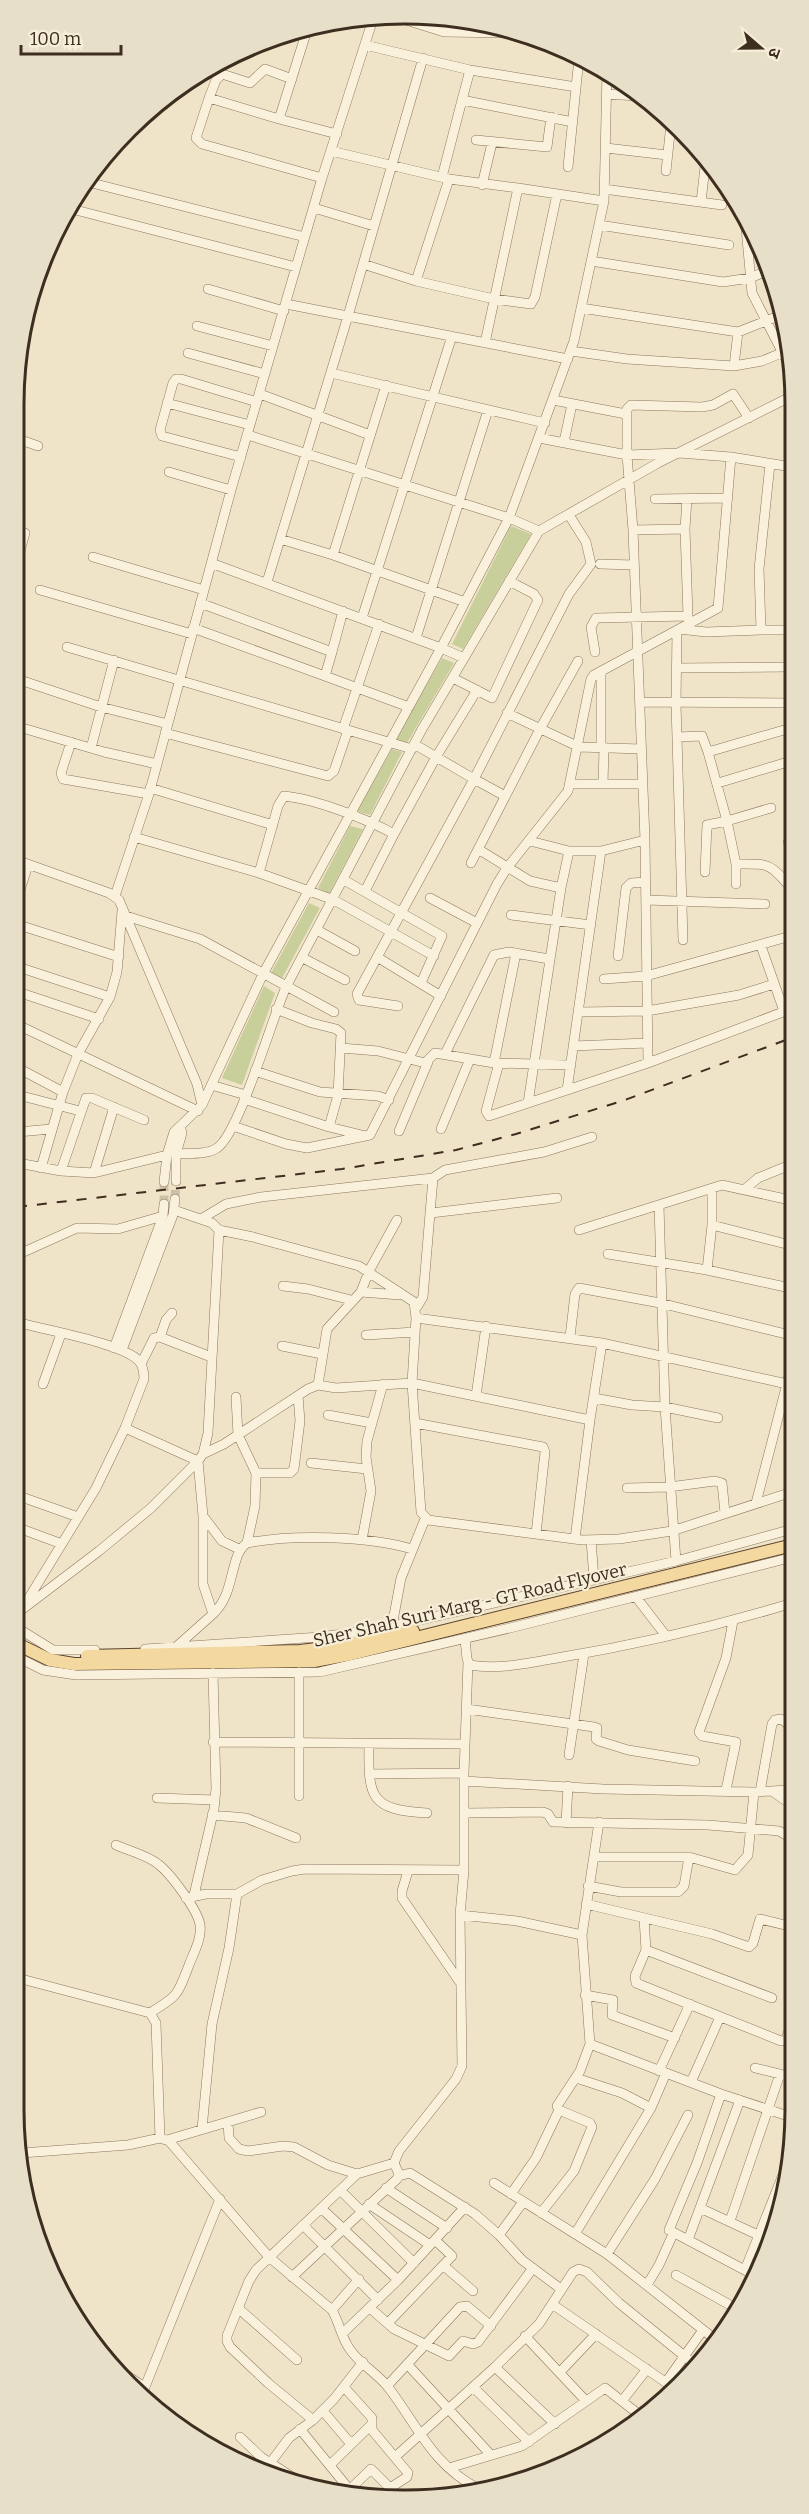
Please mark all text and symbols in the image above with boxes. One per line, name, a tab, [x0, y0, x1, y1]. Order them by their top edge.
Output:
scale bar	[21, 18, 122, 56]
north arrow	[731, 18, 791, 78]
text: 100 m	[30, 28, 81, 50]
text: उ	[764, 45, 785, 61]
street label: Sher Shah Suri Marg - GT Road Flyover	[311, 1558, 629, 1652]

